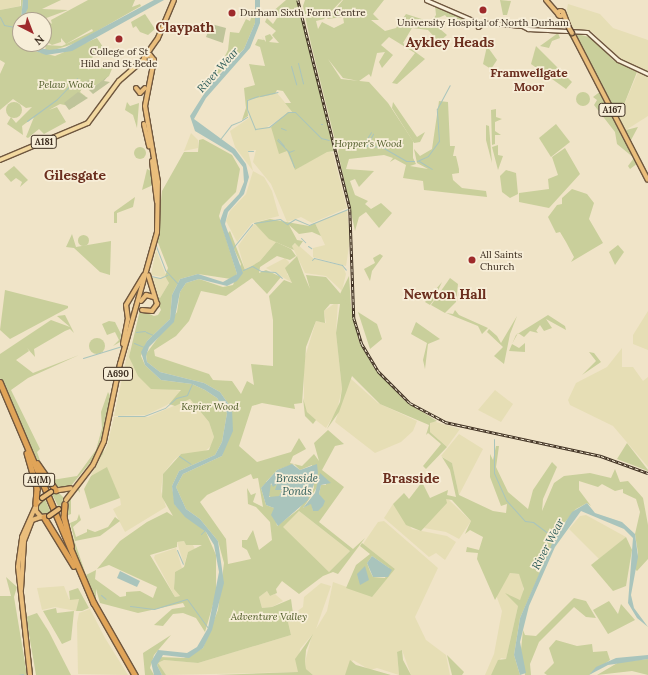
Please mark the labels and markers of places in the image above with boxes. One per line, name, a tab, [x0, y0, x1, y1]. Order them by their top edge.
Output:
marker: University Hospital of North Durham	[477, 4, 489, 16]
place label: Durham Sixth Form Centre	[240, 7, 366, 19]
marker: Durham Sixth Form Centre	[227, 8, 237, 18]
place label: University Hospital of North Durham	[397, 17, 569, 29]
marker: College of St Hild and St Bede	[114, 34, 124, 44]
place label: College of St Hild and St Bede	[81, 45, 157, 68]
place label: All Saints Church	[480, 248, 522, 272]
marker: All Saints Church	[467, 255, 477, 265]

